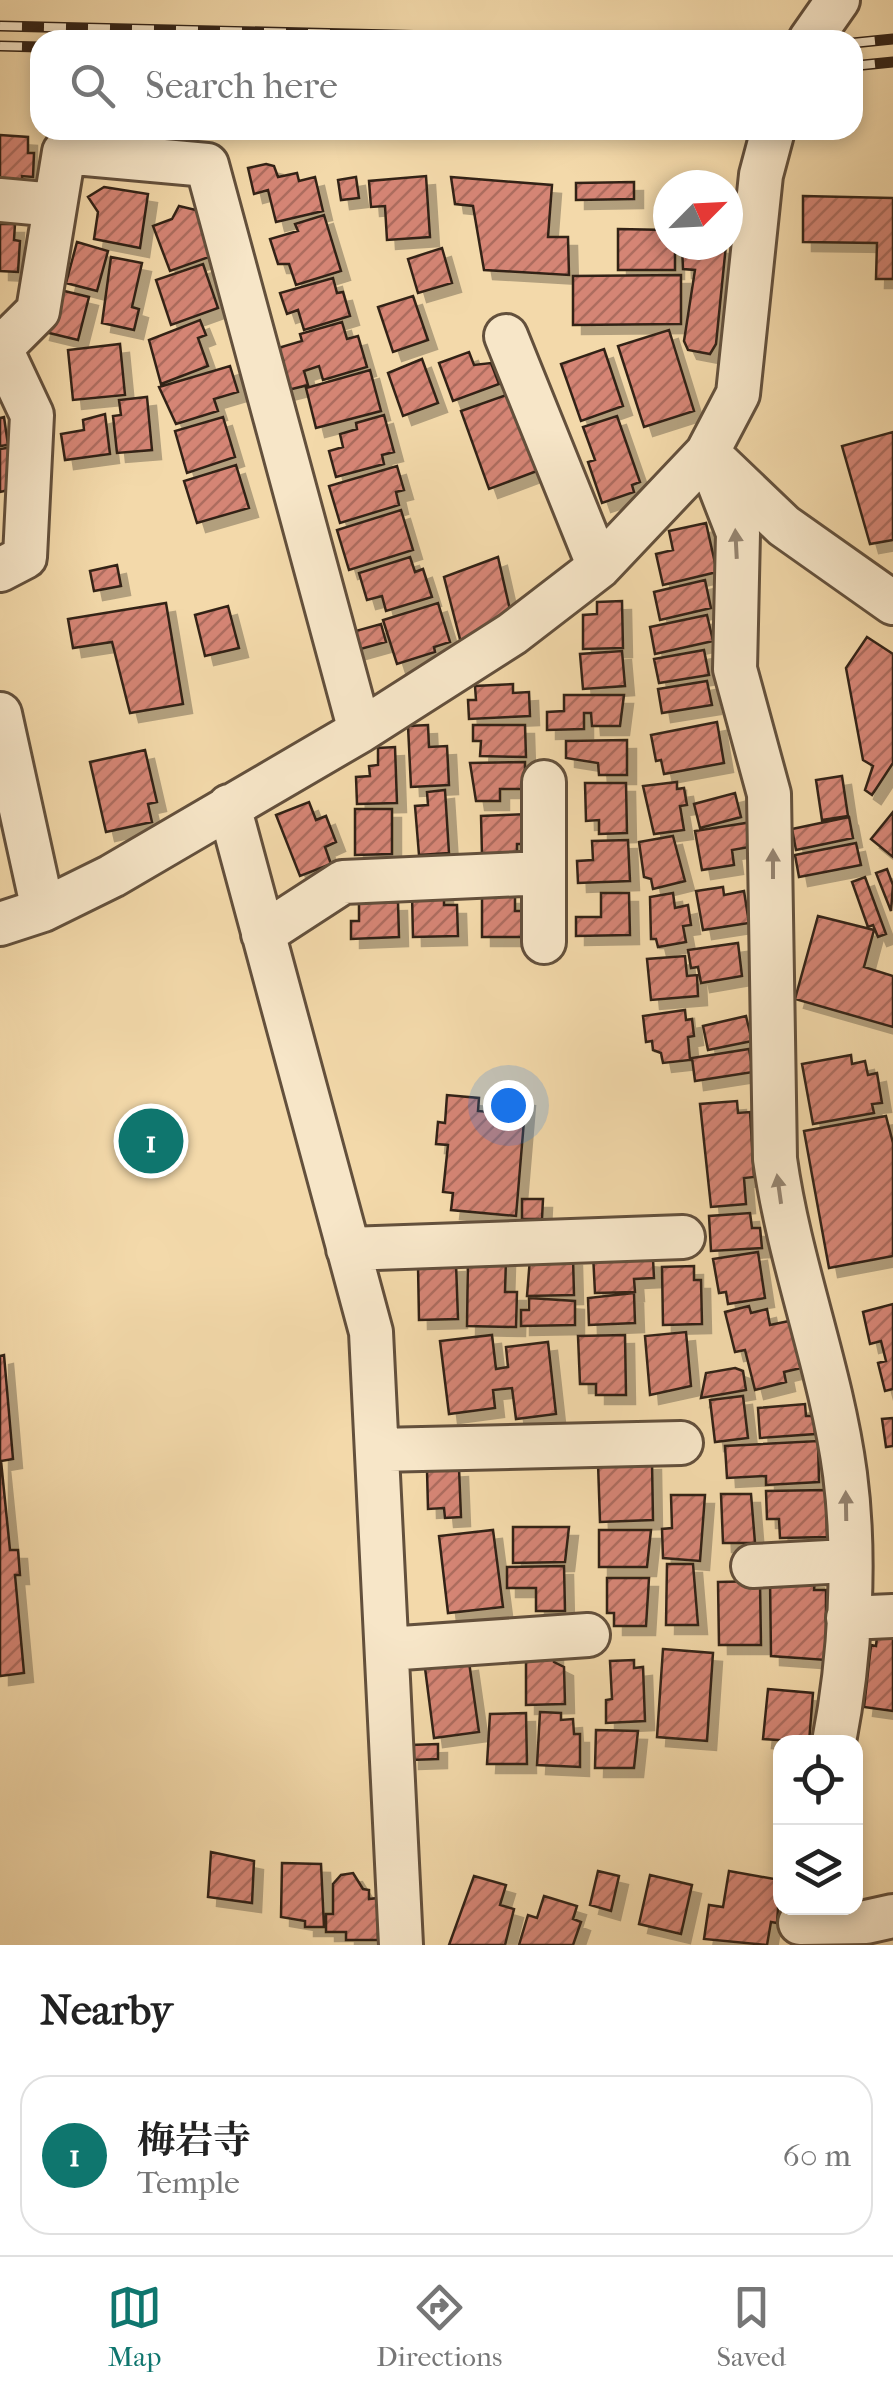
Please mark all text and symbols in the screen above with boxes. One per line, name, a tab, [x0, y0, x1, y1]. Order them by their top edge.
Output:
search box	[30, 30, 863, 140]
icon: search	[65, 58, 120, 113]
text: Search here	[145, 63, 338, 108]
north arrow	[653, 170, 743, 260]
one-way arrow	[728, 528, 744, 559]
one-way arrow	[765, 847, 781, 879]
your location	[483, 1080, 534, 1131]
pin: 1	[118, 1104, 184, 1178]
one-way arrow	[771, 1172, 787, 1204]
one-way arrow	[837, 1490, 853, 1521]
map controls	[773, 1735, 863, 1915]
button: locate	[773, 1735, 863, 1825]
button: layers	[773, 1825, 863, 1915]
text: Nearby	[40, 1986, 172, 2035]
text: 梅岩寺	[137, 2118, 251, 2163]
text: 1	[69, 2137, 80, 2174]
text: 60 m	[783, 2137, 851, 2174]
text: Temple	[137, 2164, 240, 2201]
tab: Map	[107, 2280, 162, 2373]
tab: Directions	[376, 2280, 502, 2373]
tab: Saved	[716, 2280, 786, 2373]

